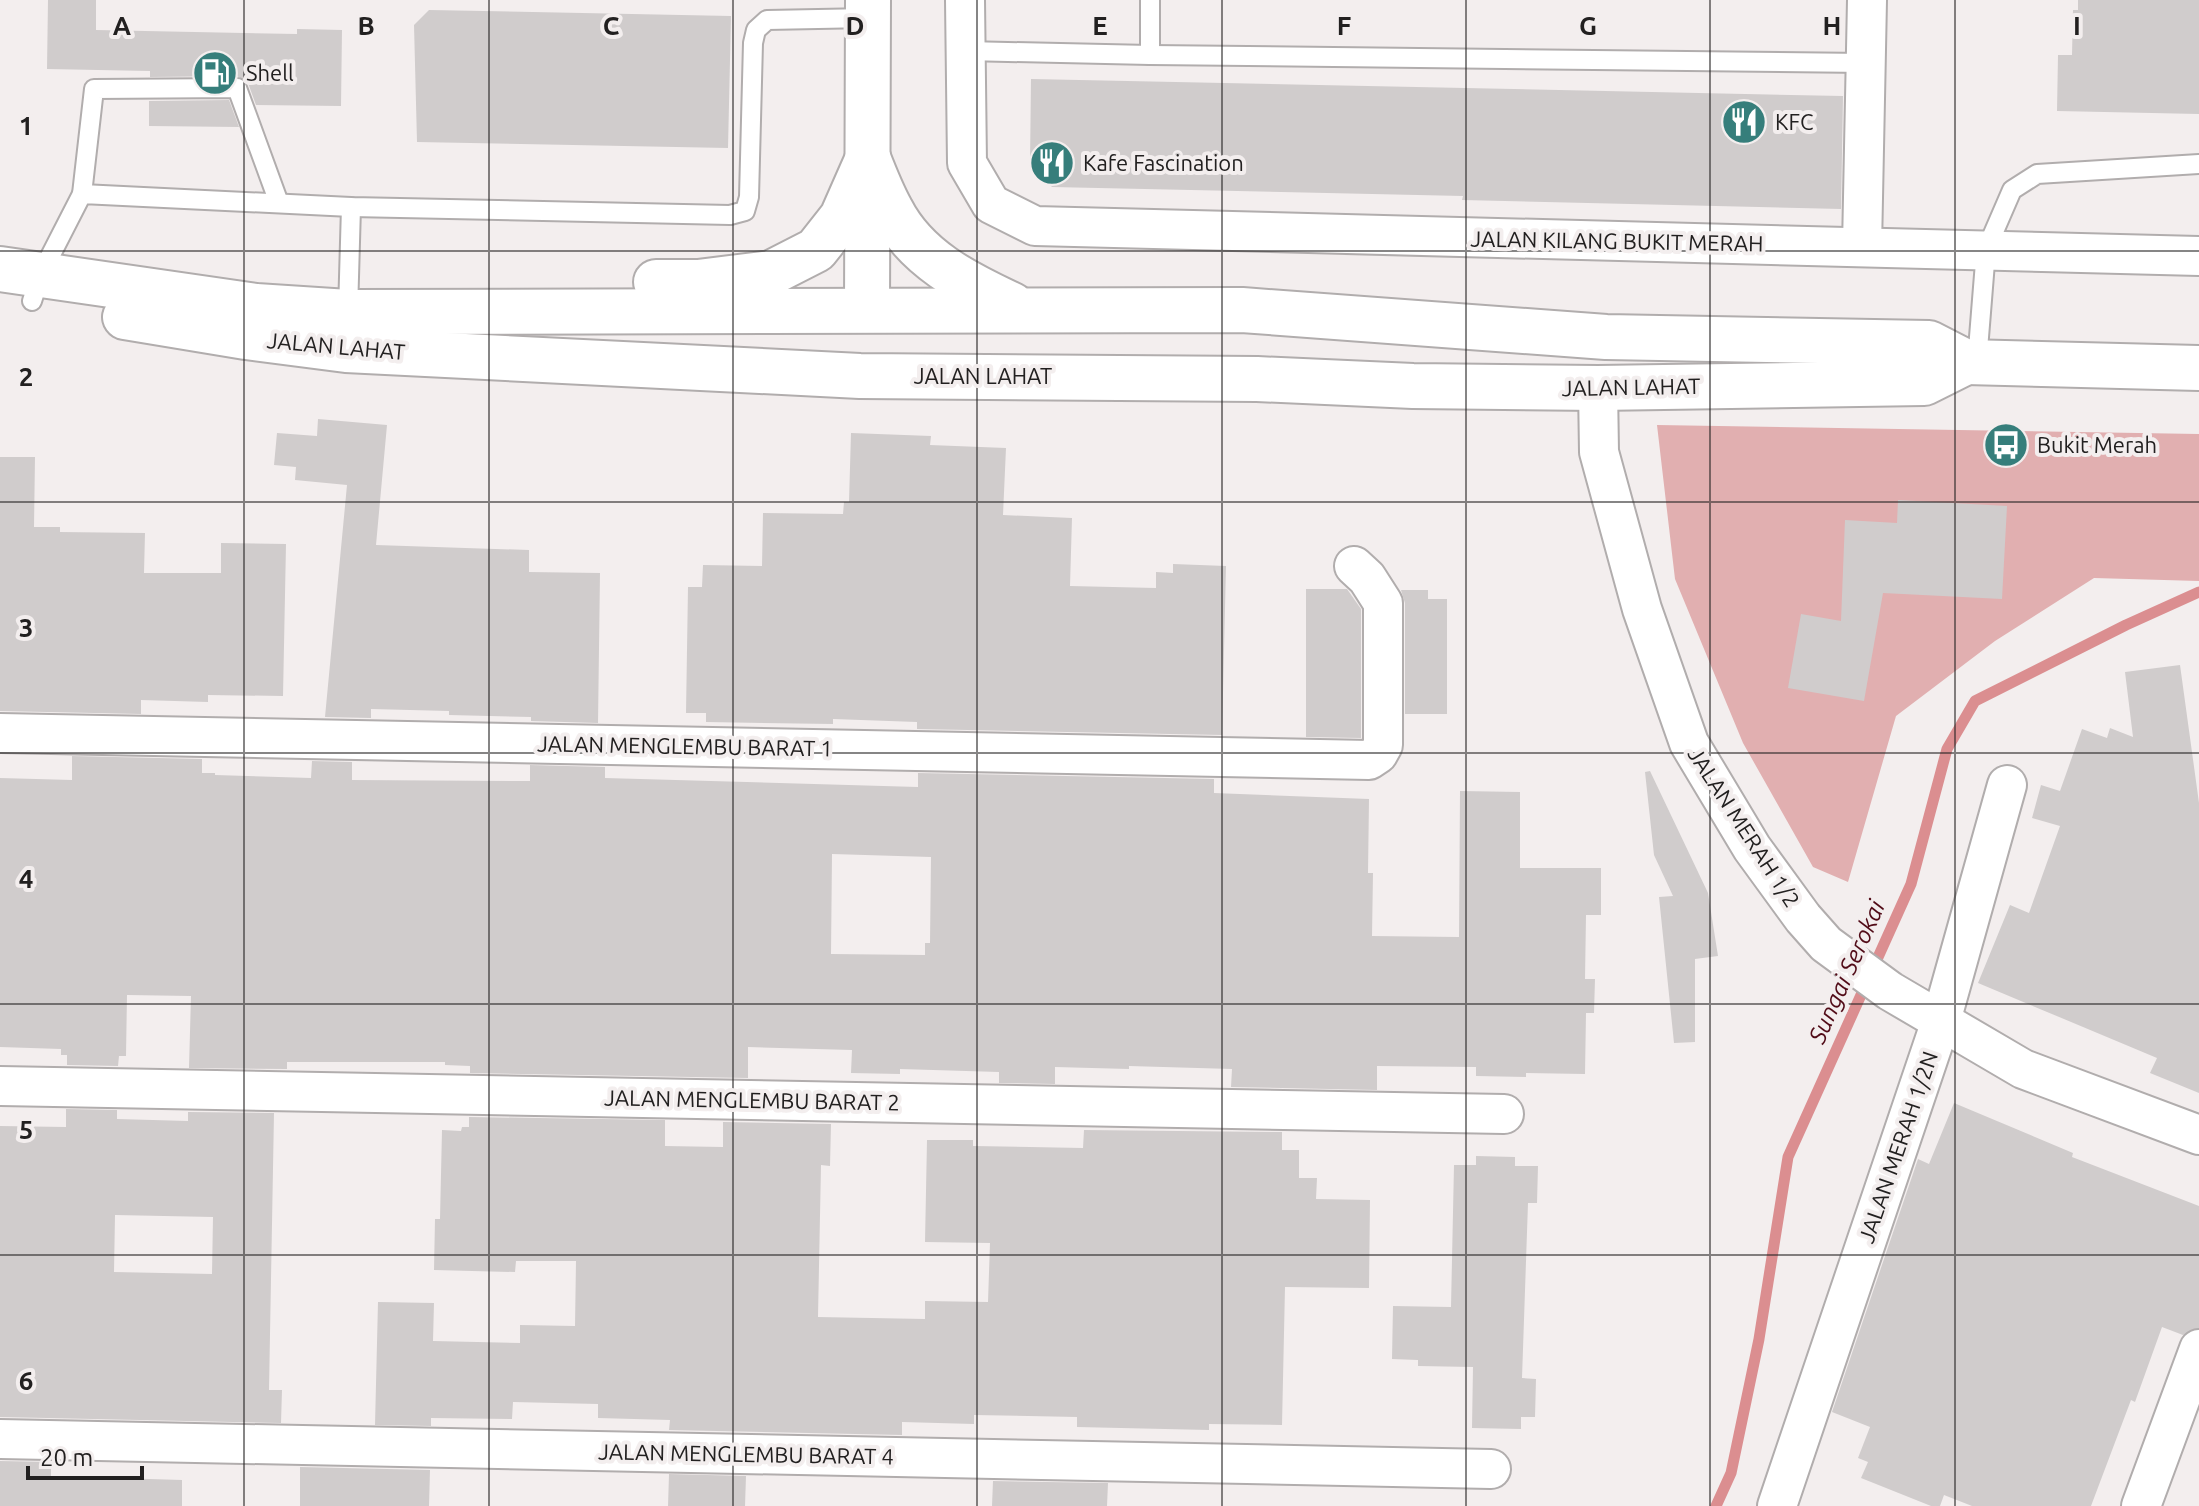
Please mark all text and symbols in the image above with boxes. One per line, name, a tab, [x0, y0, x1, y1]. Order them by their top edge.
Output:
text: A	[113, 11, 132, 40]
text: B	[357, 11, 375, 40]
text: C	[603, 11, 620, 40]
text: D	[846, 11, 864, 40]
text: E	[1092, 11, 1108, 40]
text: F	[1337, 11, 1351, 40]
text: G	[1579, 11, 1597, 40]
text: H	[1823, 11, 1841, 40]
text: I	[2073, 11, 2081, 40]
fuel station icon: Shell	[191, 49, 239, 97]
place label: Shell	[246, 60, 294, 85]
restaurant icon: KFC	[1720, 98, 1768, 146]
place label: KFC	[1775, 109, 1813, 134]
text: 1	[19, 111, 33, 140]
restaurant icon: Kafe Fascination	[1028, 139, 1076, 187]
place label: Kafe Fascination	[1083, 150, 1244, 175]
street label: JALAN KILANG BUKIT MERAH	[1470, 225, 1764, 256]
street label: JALAN LAHAT	[266, 327, 406, 364]
text: 2	[19, 362, 33, 391]
street label: JALAN LAHAT	[914, 363, 1052, 388]
street label: JALAN LAHAT	[1561, 373, 1701, 400]
bus stop icon: Bukit Merah	[1982, 421, 2030, 469]
place label: Bukit Merah	[2037, 432, 2157, 457]
text: 3	[19, 613, 33, 642]
street label: JALAN MENGLEMBU BARAT 1	[537, 730, 833, 761]
street label: JALAN MERAH 1/2	[1683, 742, 1805, 911]
text: 4	[19, 864, 33, 893]
water label: Sungai Serokai	[1803, 895, 1890, 1048]
street label: JALAN MERAH 1/2N	[1853, 1048, 1942, 1246]
street label: JALAN MENGLEMBU BARAT 2	[604, 1084, 900, 1115]
text: 5	[19, 1115, 33, 1144]
text: 6	[19, 1366, 33, 1395]
scale bar	[28, 1430, 142, 1480]
street label: JALAN MENGLEMBU BARAT 4	[598, 1438, 894, 1469]
text: 20 m	[40, 1444, 93, 1471]

